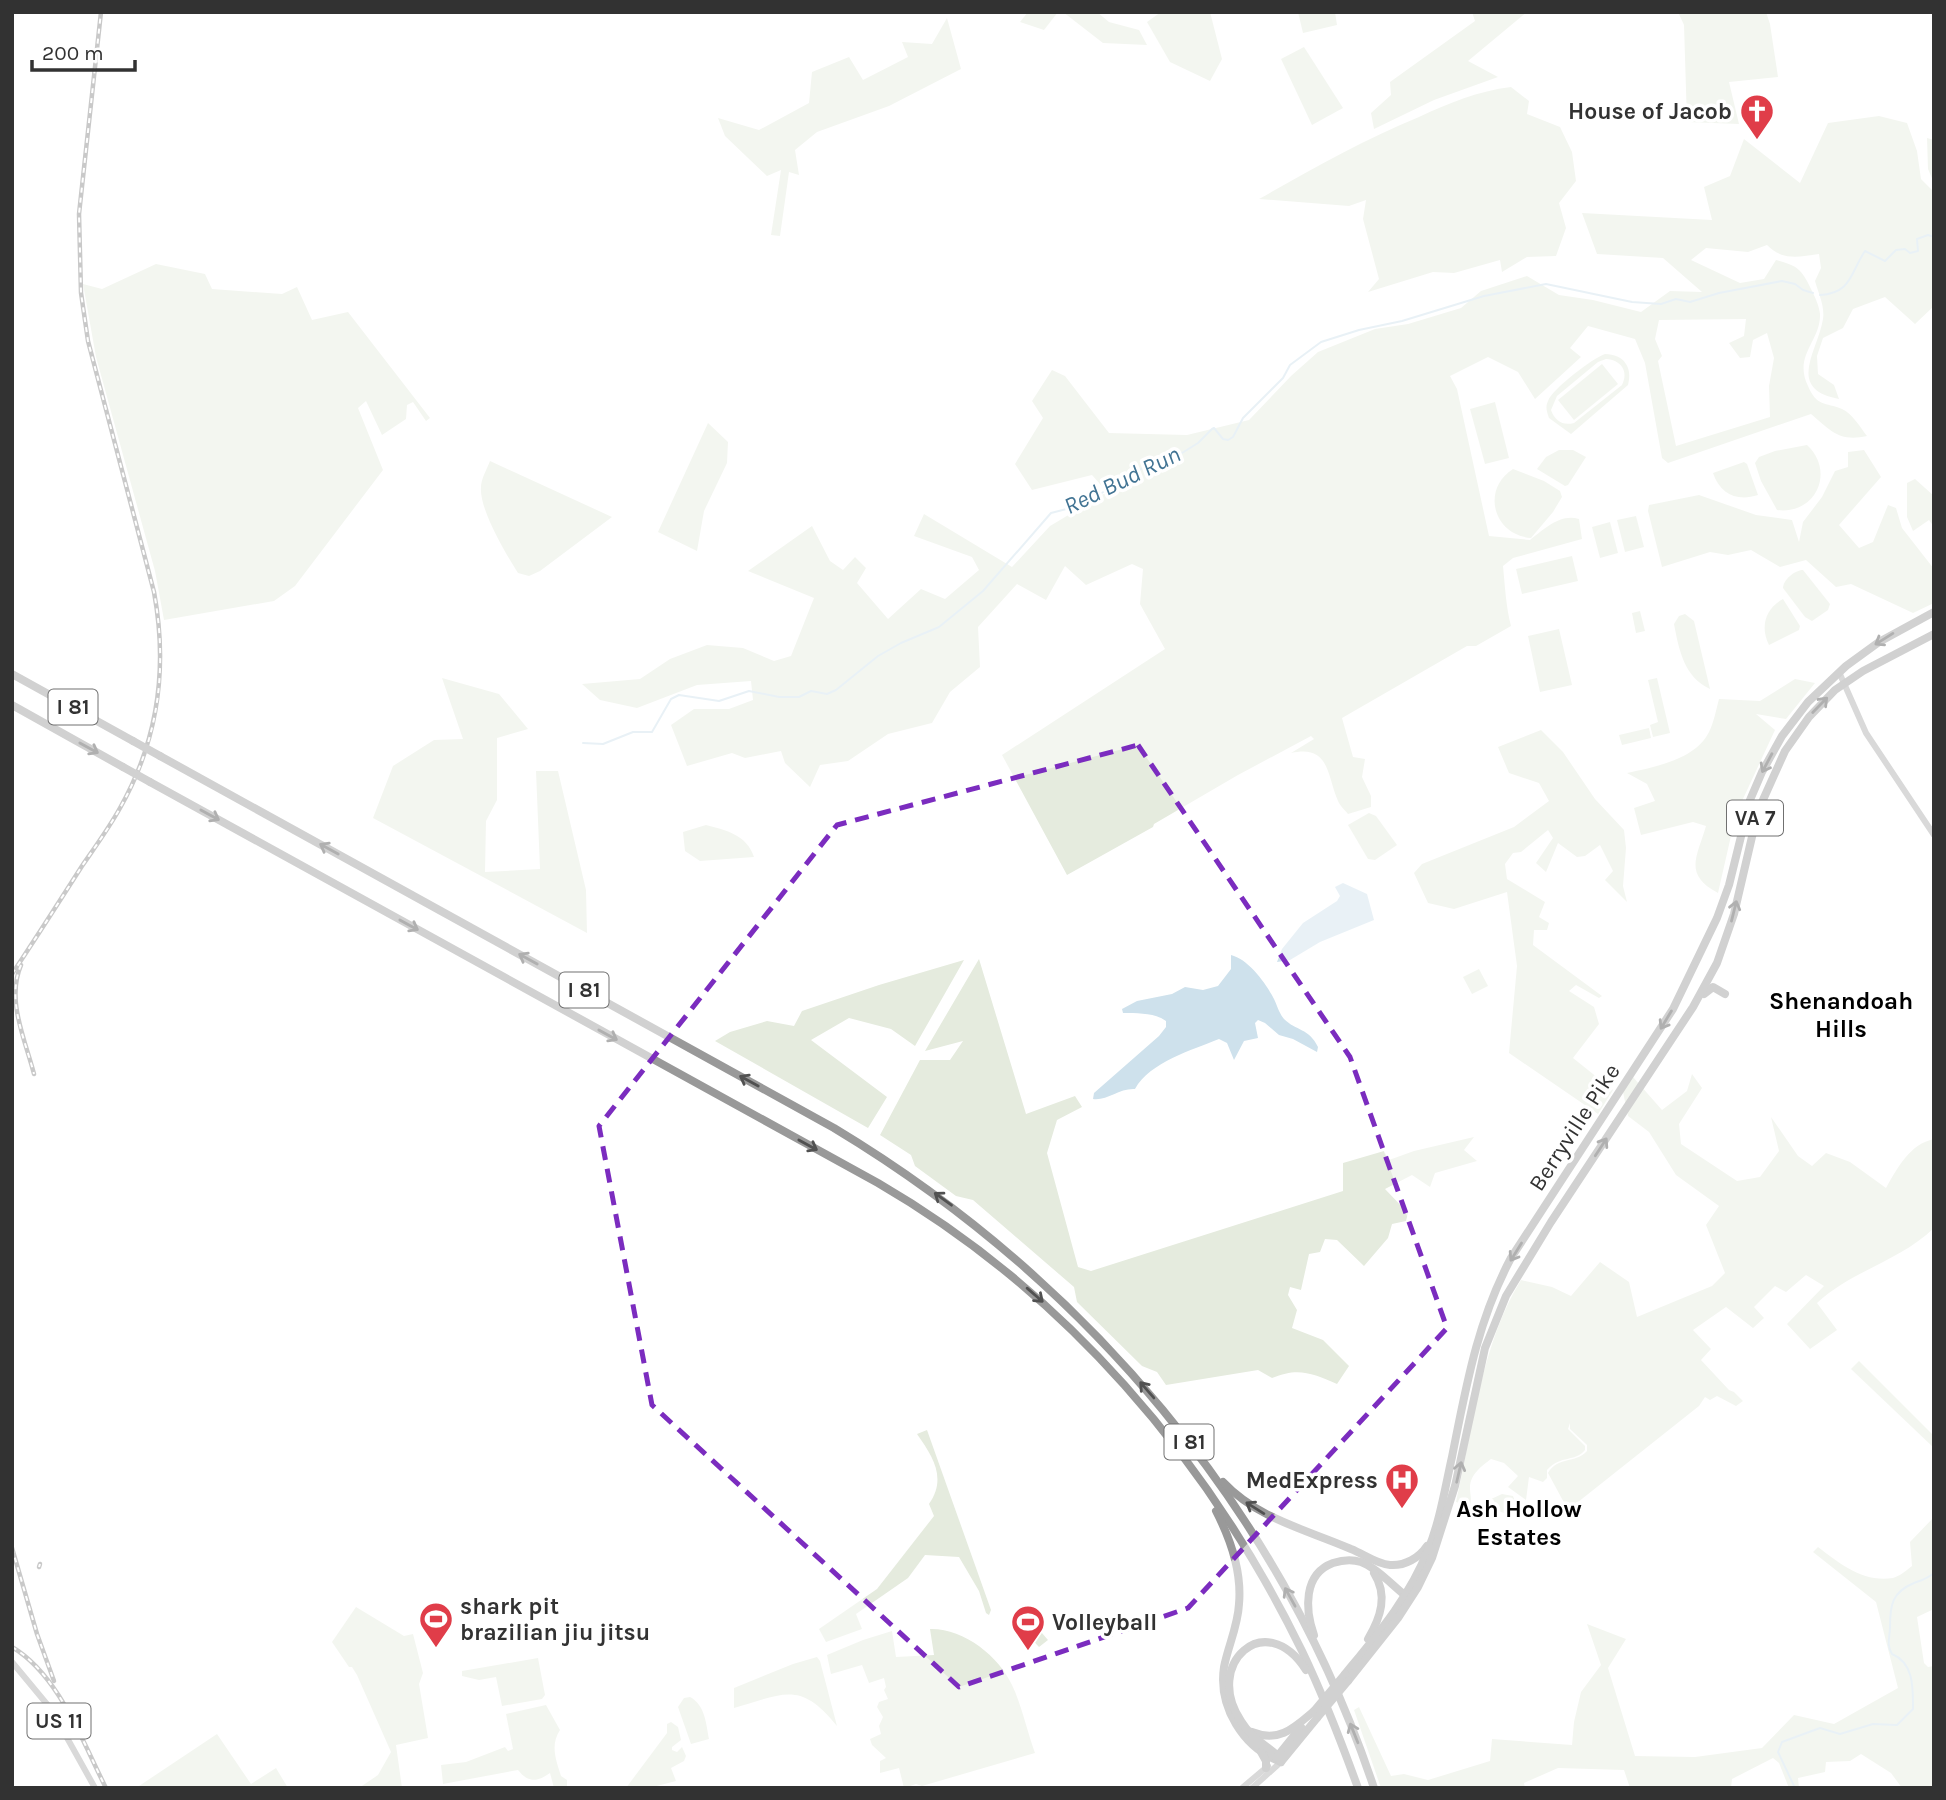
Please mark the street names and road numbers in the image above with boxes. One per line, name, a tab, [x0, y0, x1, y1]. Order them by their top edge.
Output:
road number: I 81	[48, 690, 98, 724]
road number: VA 7	[1727, 800, 1783, 836]
road number: I 81	[560, 972, 608, 1007]
street label: Berryville Pike	[1523, 1059, 1626, 1196]
road number: I 81	[1164, 1424, 1214, 1460]
road number: US 11	[28, 1704, 90, 1738]

